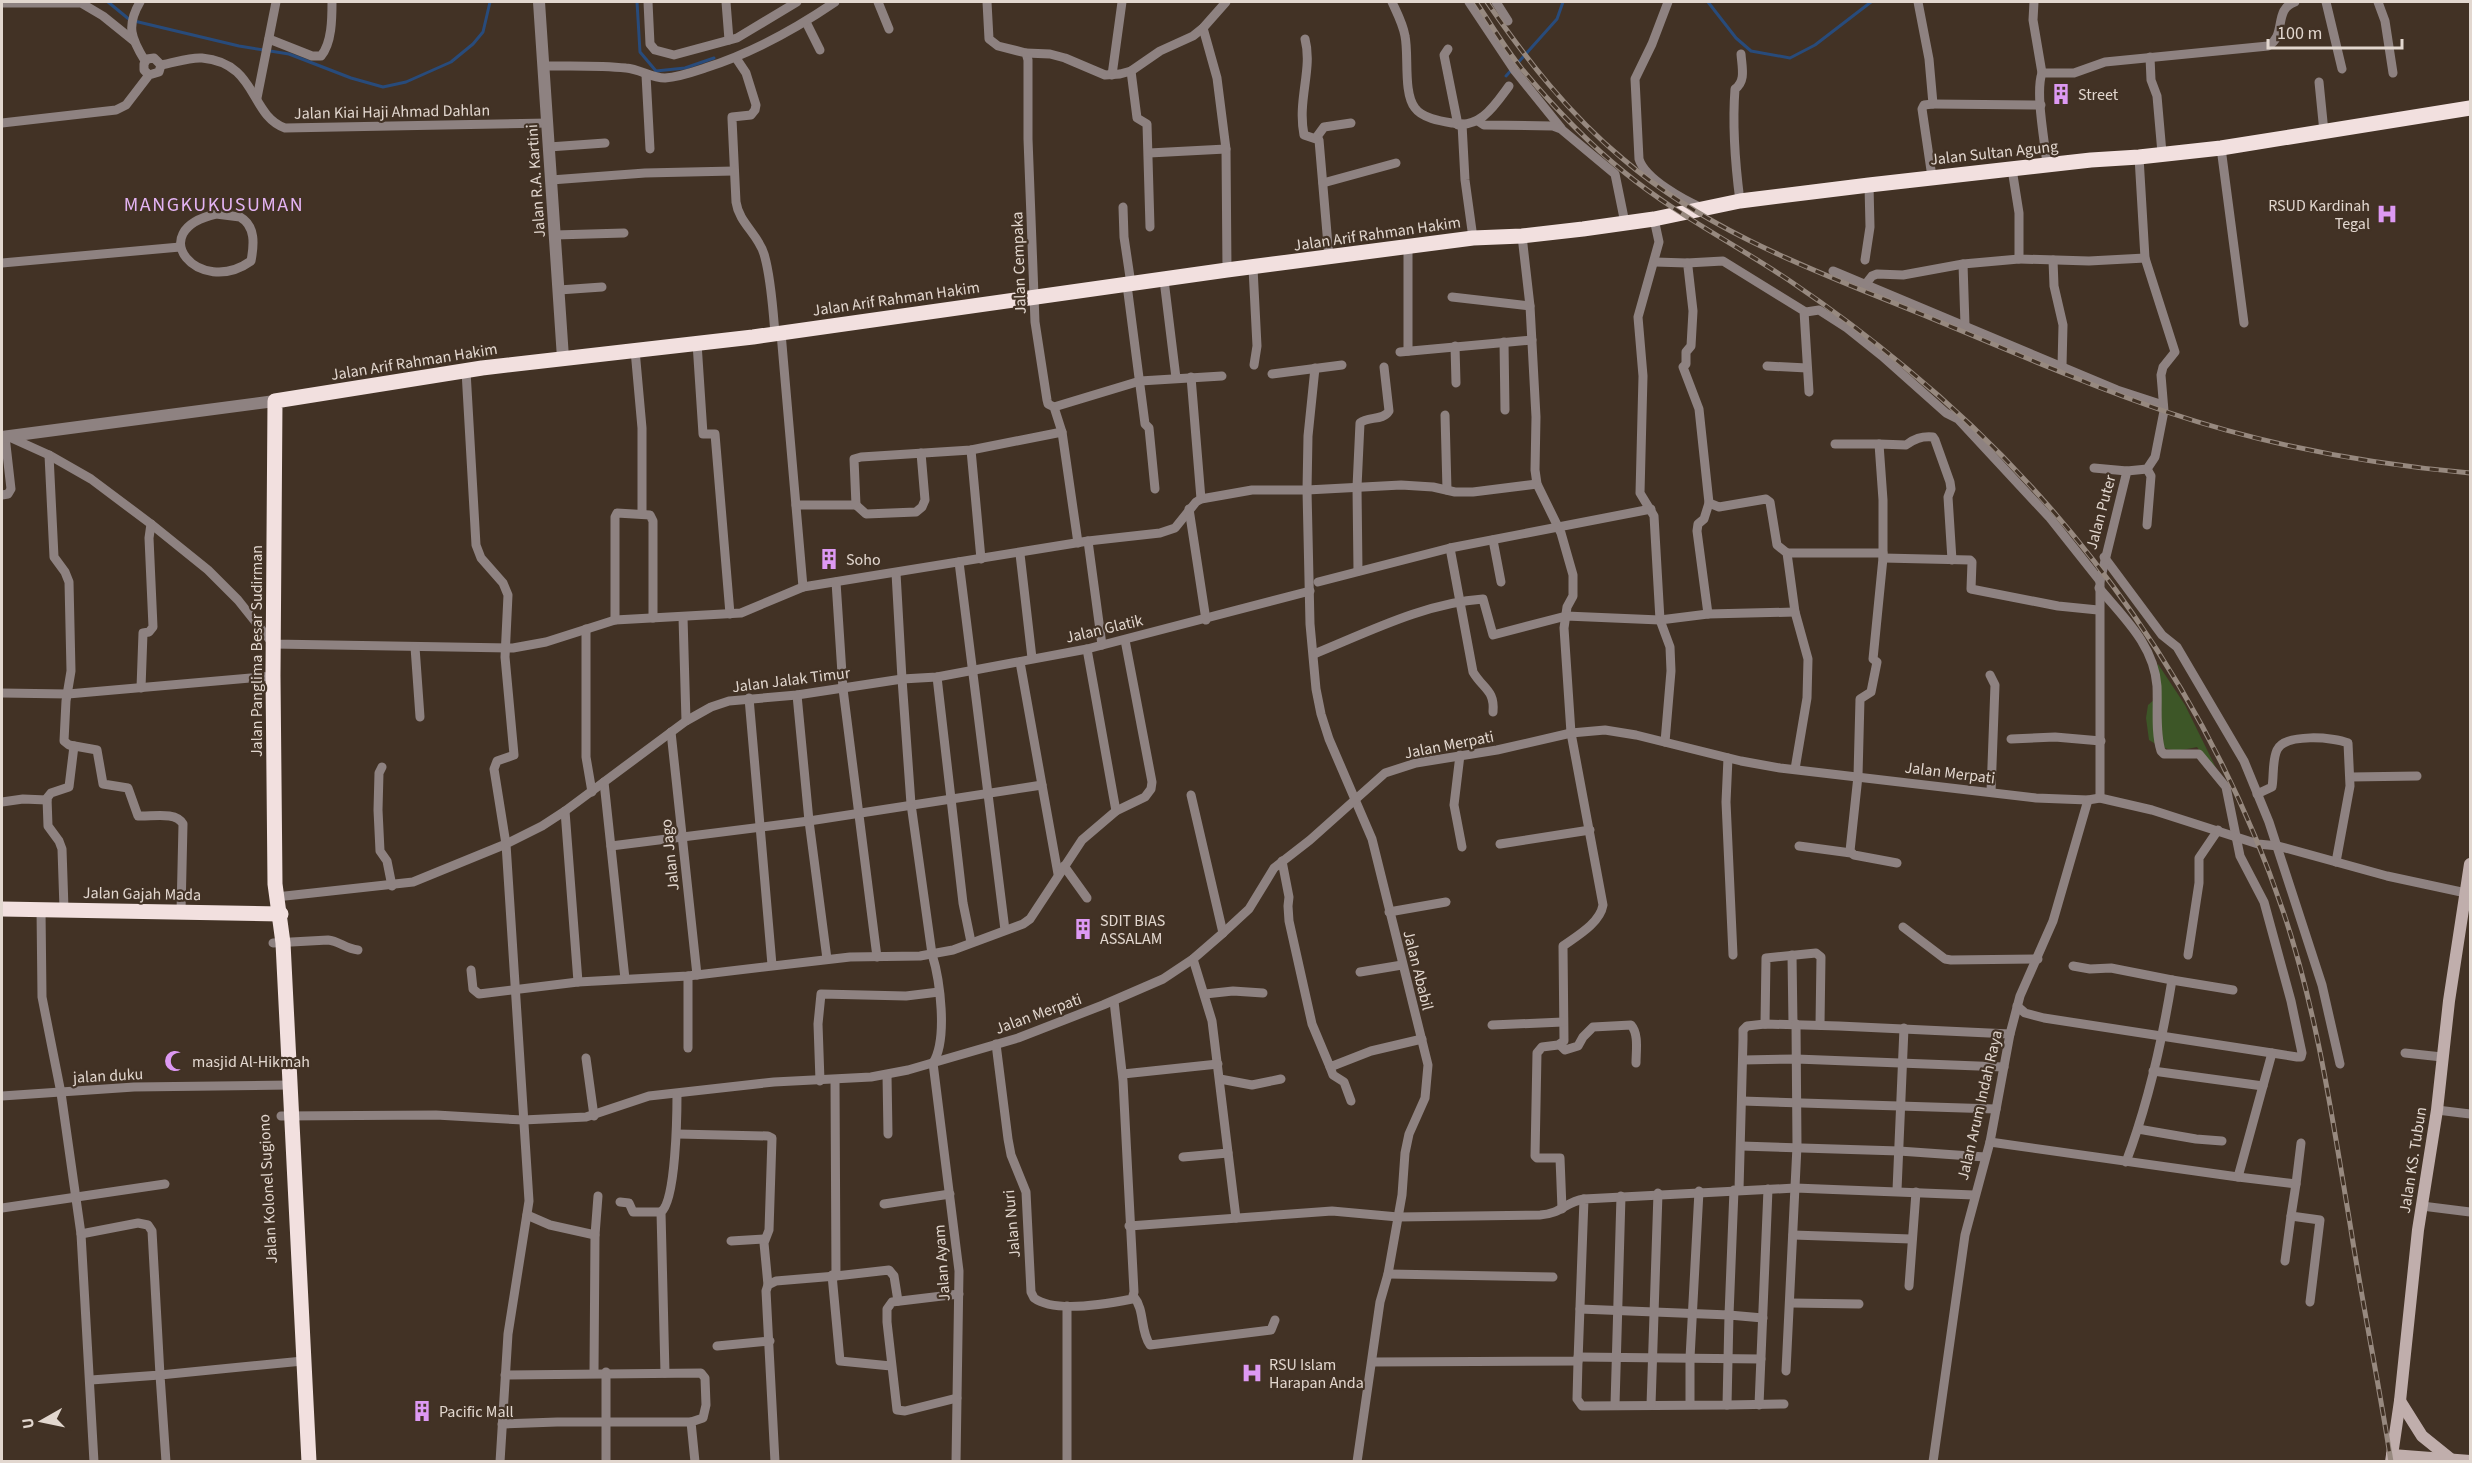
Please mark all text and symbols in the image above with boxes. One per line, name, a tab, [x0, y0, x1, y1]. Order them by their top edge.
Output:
scale bar	[2268, 12, 2402, 50]
text: 100 m	[2277, 21, 2322, 46]
building icon: Street	[2049, 82, 2073, 106]
place label: Street	[2078, 84, 2119, 106]
street label: Jalan Kiai Haji Ahmad Dahlan	[294, 99, 490, 125]
street label: Jalan R.A. Kartini	[521, 123, 551, 238]
street label: Jalan Sultan Agung	[1929, 135, 2059, 171]
district label: MANGKUKUSUMAN	[124, 191, 304, 219]
place label: RSUD Kardinah Tegal	[2268, 195, 2370, 235]
hospital icon: RSUD Kardinah Tegal	[2375, 202, 2399, 226]
street label: Jalan Cempaka	[1006, 211, 1032, 315]
street label: Jalan Arif Rahman Hakim	[1292, 211, 1462, 257]
street label: Jalan Arif Rahman Hakim	[811, 276, 981, 322]
street label: Jalan Arif Rahman Hakim	[329, 338, 499, 386]
street label: Jalan Puter	[2080, 472, 2122, 552]
street label: Jalan Panglima Besar Sudirman	[246, 545, 268, 757]
building icon: Soho	[817, 547, 841, 571]
place label: Soho	[846, 549, 881, 571]
street label: Jalan Glatik	[1063, 609, 1145, 649]
street label: Jalan Jalak Timur	[731, 662, 852, 698]
street label: Jalan Merpati	[1403, 726, 1496, 764]
street label: Jalan Merpati	[1903, 757, 1996, 789]
street label: Jalan Jago	[655, 818, 685, 892]
street label: Jalan Gajah Mada	[83, 882, 201, 906]
place label: SDIT BIAS ASSALAM	[1100, 910, 1165, 950]
building icon: SDIT BIAS ASSALAM	[1071, 917, 1095, 941]
street label: Jalan Ababil	[1397, 928, 1439, 1013]
street label: Jalan Merpati	[992, 988, 1085, 1040]
street label: Jalan Arum Indah Raya	[1952, 1028, 2008, 1182]
mosque icon: masjid Al-Hikmah	[163, 1049, 187, 1073]
place label: masjid Al-Hikmah	[192, 1051, 310, 1073]
street label: jalan duku	[71, 1063, 144, 1089]
street label: Jalan KS. Tubun	[2394, 1105, 2432, 1215]
street label: Jalan Kolonel Sugiono	[253, 1114, 283, 1264]
street label: Jalan Nuri	[998, 1189, 1026, 1259]
street label: Jalan Ayam	[928, 1224, 956, 1302]
place label: RSU Islam Harapan Anda	[1269, 1354, 1364, 1394]
hospital icon: RSU Islam Harapan Anda	[1240, 1361, 1264, 1385]
north arrow	[12, 1391, 72, 1451]
building icon: Pacific Mall	[410, 1399, 434, 1423]
place label: Pacific Mall	[439, 1401, 514, 1423]
text: U	[16, 1416, 40, 1430]

